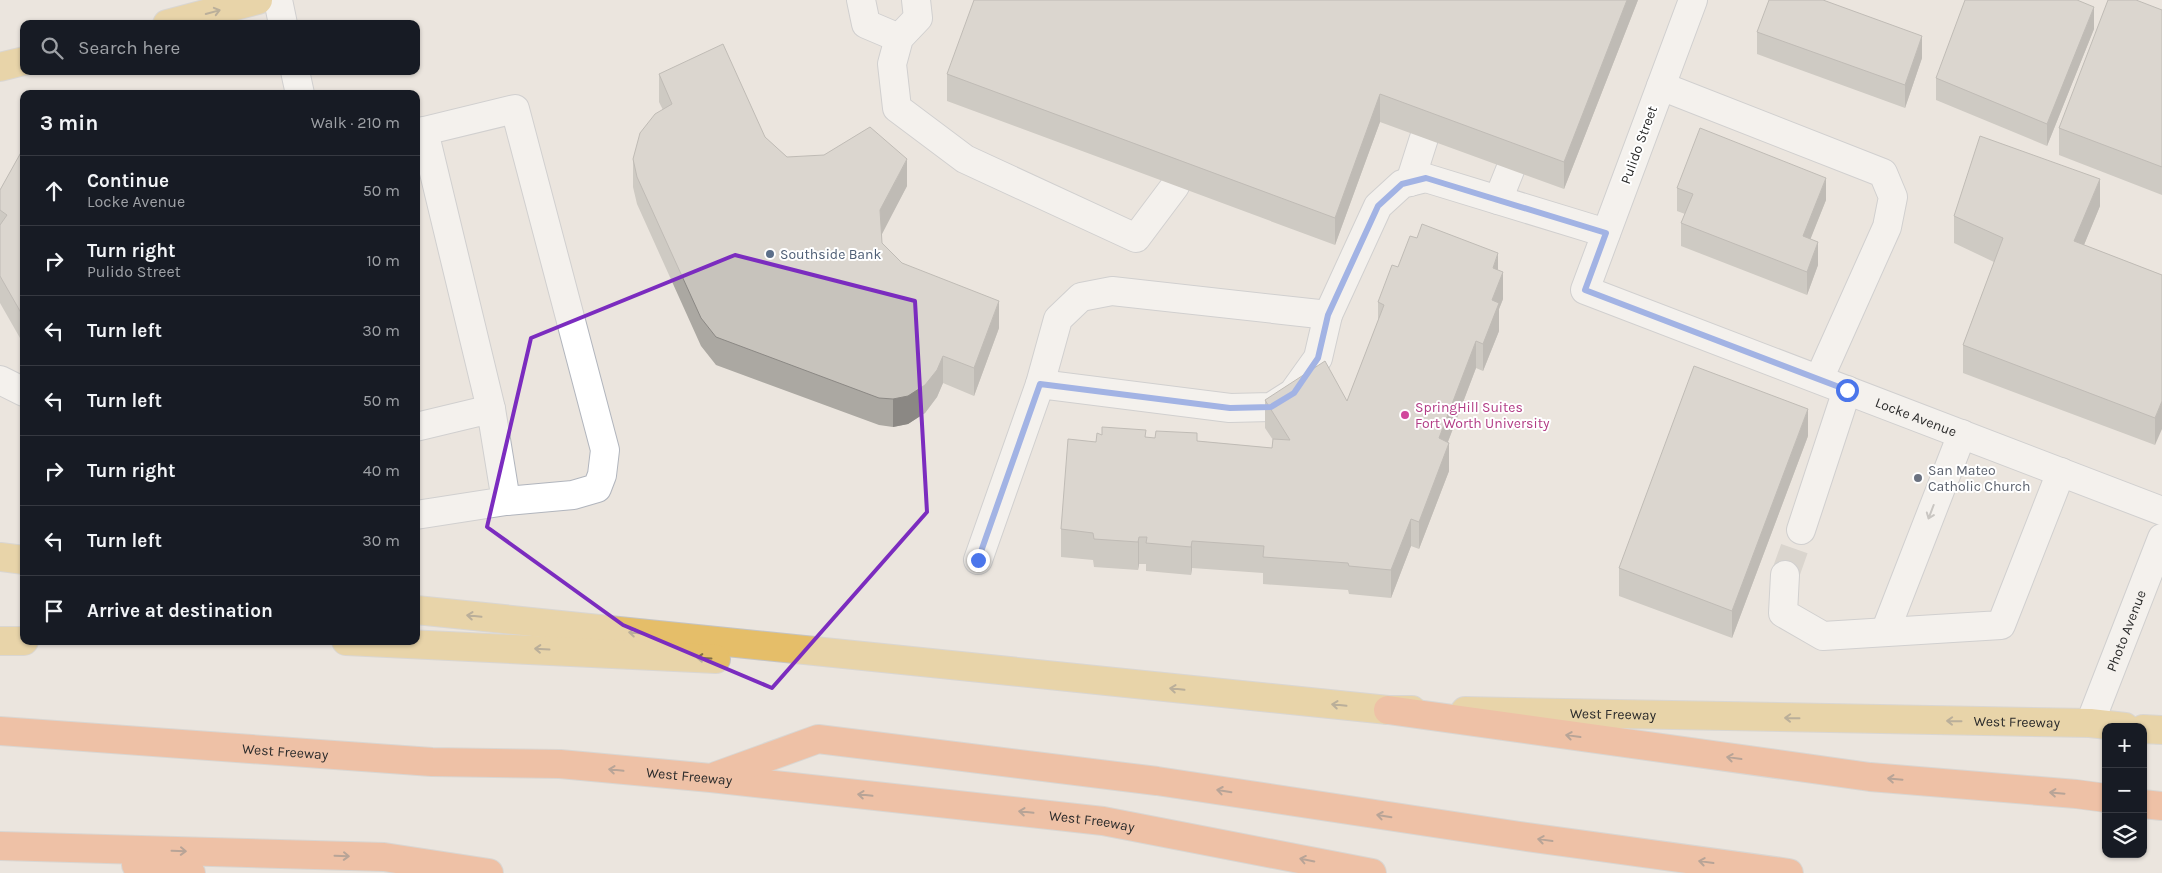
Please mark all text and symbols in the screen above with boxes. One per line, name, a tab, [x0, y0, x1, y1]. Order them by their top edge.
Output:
one-way arrow	[204, 7, 220, 16]
search box	[20, 20, 420, 75]
icon: search	[38, 34, 66, 62]
text: Search here	[78, 37, 180, 59]
street label: Pulido Street	[1617, 104, 1661, 186]
text: 3 min	[40, 111, 98, 135]
text: Walk · 210 m	[311, 113, 400, 132]
text: Continue	[87, 170, 169, 192]
icon: ahead	[40, 177, 68, 205]
text: 50 m	[363, 181, 400, 200]
text: Locke Avenue	[87, 192, 185, 211]
text: Turn right	[87, 240, 176, 262]
place label: Southside Bank	[780, 246, 881, 263]
icon: right	[40, 247, 68, 275]
marker: Southside Bank	[764, 248, 776, 260]
text: 10 m	[366, 251, 400, 270]
text: Pulido Street	[87, 262, 181, 281]
icon: left	[40, 317, 68, 345]
text: Turn left	[87, 320, 162, 342]
text: 30 m	[362, 321, 400, 340]
route start	[1836, 379, 1859, 402]
icon: left	[40, 387, 68, 415]
text: Turn left	[87, 390, 162, 412]
text: 50 m	[363, 391, 400, 410]
street label: Locke Avenue	[1873, 393, 1959, 440]
place label: SpringHill Suites Fort Worth University	[1415, 399, 1550, 432]
marker: SpringHill Suites Fort Worth University	[1399, 409, 1411, 421]
icon: right	[40, 457, 68, 485]
text: Turn right	[87, 460, 176, 482]
text: 40 m	[363, 461, 400, 480]
place label: San Mateo Catholic Church	[1928, 462, 2031, 495]
marker: San Mateo Catholic Church	[1912, 472, 1924, 484]
one-way arrow	[1926, 504, 1936, 519]
icon: left	[40, 527, 68, 555]
text: Turn left	[87, 530, 162, 552]
text: 30 m	[362, 531, 400, 550]
route end	[967, 549, 990, 572]
street label: Photo Avenue	[2102, 587, 2149, 674]
icon: arrive	[40, 597, 68, 625]
text: Arrive at destination	[87, 600, 273, 622]
one-way arrow	[466, 612, 482, 621]
one-way arrow	[628, 628, 644, 638]
one-way arrow	[534, 645, 550, 654]
one-way arrow	[696, 653, 712, 662]
one-way arrow	[1170, 684, 1186, 693]
one-way arrow	[1331, 700, 1347, 710]
street label: West Freeway	[1570, 705, 1657, 723]
street label: West Freeway	[1974, 712, 2061, 731]
one-way arrow	[1784, 713, 1800, 722]
one-way arrow	[1946, 716, 1962, 725]
map controls	[2102, 723, 2147, 858]
button: +	[2102, 723, 2147, 768]
one-way arrow	[1566, 730, 1582, 740]
street label: West Freeway	[242, 740, 329, 763]
one-way arrow	[1727, 753, 1743, 763]
street label: West Freeway	[645, 764, 734, 789]
one-way arrow	[608, 766, 624, 775]
button: −	[2102, 768, 2147, 813]
one-way arrow	[1888, 774, 1904, 783]
one-way arrow	[1216, 786, 1232, 796]
one-way arrow	[2050, 788, 2066, 797]
one-way arrow	[857, 790, 873, 800]
one-way arrow	[1019, 807, 1035, 817]
street label: West Freeway	[1048, 807, 1137, 836]
one-way arrow	[1377, 810, 1393, 820]
button: layers	[2102, 813, 2147, 858]
one-way arrow	[1537, 835, 1553, 845]
one-way arrow	[171, 847, 187, 856]
one-way arrow	[334, 851, 350, 861]
one-way arrow	[1299, 855, 1315, 865]
one-way arrow	[1698, 856, 1714, 866]

